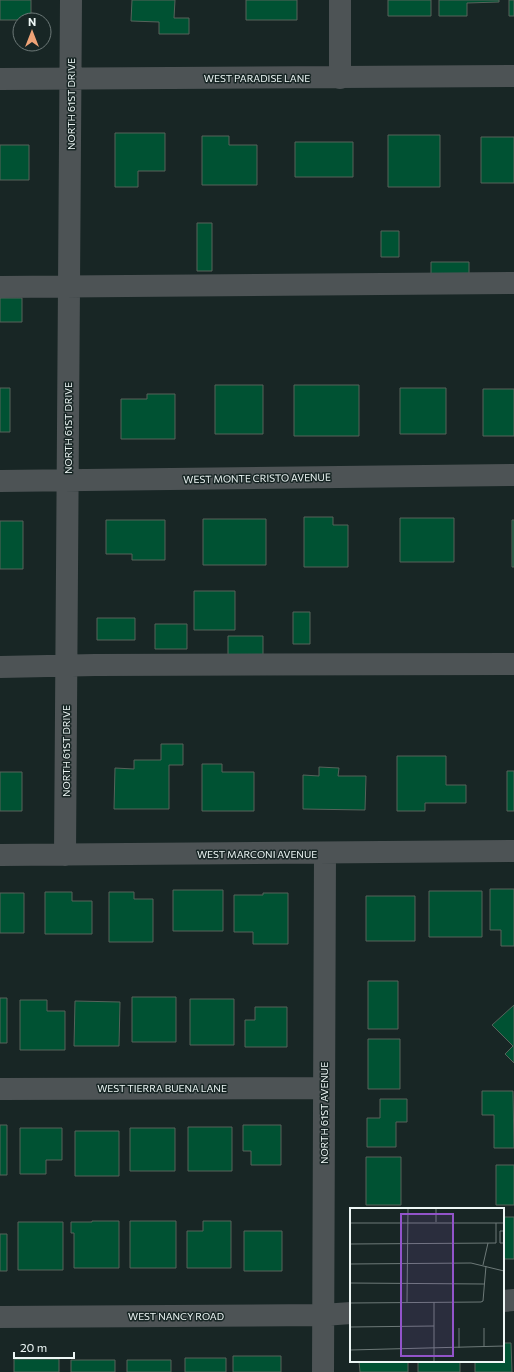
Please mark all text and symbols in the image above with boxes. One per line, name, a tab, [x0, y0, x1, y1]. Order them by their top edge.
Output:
north arrow	[12, 12, 52, 52]
text: N	[28, 15, 36, 28]
street label: NORTH 61ST DRIVE	[65, 58, 77, 150]
street label: WEST PARADISE LANE	[204, 72, 310, 84]
street label: NORTH 61ST DRIVE	[62, 382, 74, 474]
street label: WEST MONTE CRISTO AVENUE	[183, 471, 331, 485]
street label: NORTH 61ST DRIVE	[60, 705, 72, 797]
street label: WEST MARCONI AVENUE	[197, 848, 317, 860]
street label: NORTH 61ST AVENUE	[318, 1062, 330, 1164]
street label: WEST TIERRA BUENA LANE	[97, 1082, 227, 1094]
inset map	[350, 1208, 504, 1362]
street label: WEST NANCY ROAD	[128, 1310, 224, 1322]
scale bar	[14, 1334, 74, 1360]
text: 20 m	[20, 1340, 47, 1354]

